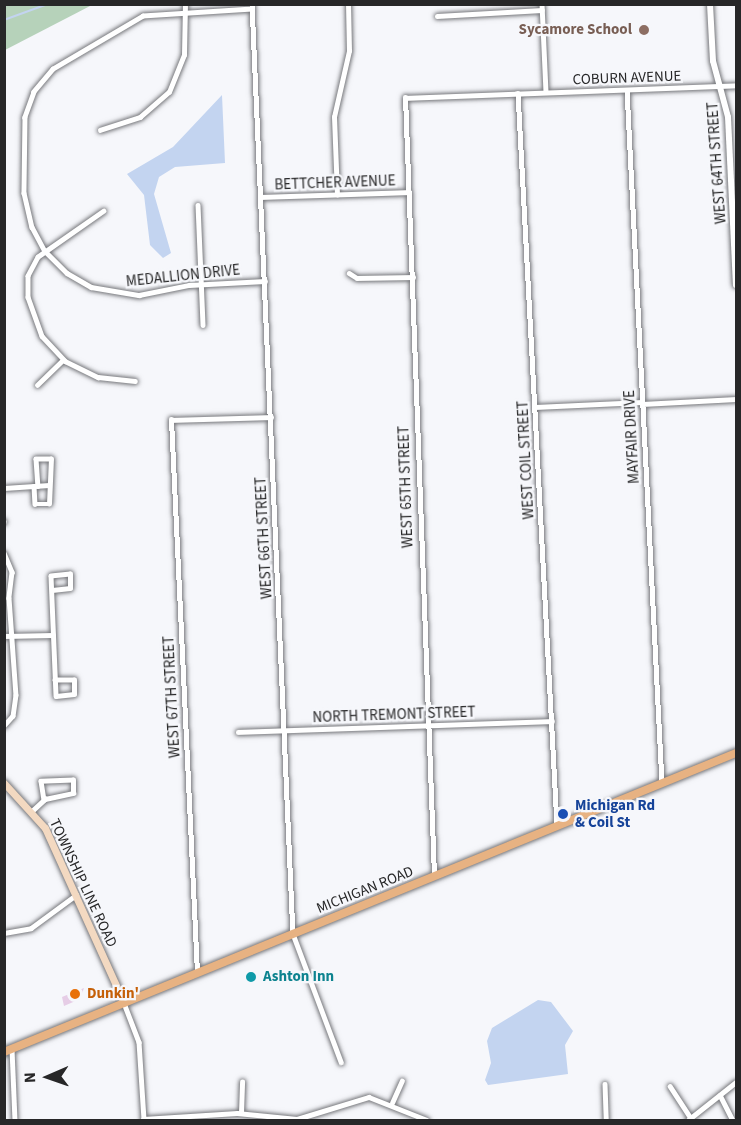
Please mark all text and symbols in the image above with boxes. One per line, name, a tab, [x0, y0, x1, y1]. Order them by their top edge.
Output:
place label: Sycamore School	[519, 21, 632, 39]
marker: Sycamore School	[637, 23, 651, 37]
street label: COBURN AVENUE	[572, 67, 682, 89]
street label: WEST 64TH STREET	[704, 101, 730, 225]
street label: BETTCHER AVENUE	[274, 172, 396, 194]
street label: MEDALLION DRIVE	[125, 261, 241, 291]
street label: MAYFAIR DRIVE	[621, 390, 643, 484]
street label: WEST COIL STREET	[514, 400, 538, 520]
street label: WEST 65TH STREET	[395, 426, 417, 548]
street label: WEST 66TH STREET	[252, 476, 276, 600]
street label: WEST 67TH STREET	[160, 635, 184, 759]
street label: NORTH TREMONT STREET	[312, 703, 476, 727]
place label: Michigan Rd & Coil St	[575, 796, 655, 831]
marker: Michigan Rd & Coil St	[556, 807, 570, 821]
street label: TOWNSHIP LINE ROAD	[45, 816, 121, 950]
street label: MICHIGAN ROAD	[314, 862, 416, 918]
place label: Ashton Inn	[263, 968, 334, 986]
marker: Ashton Inn	[244, 970, 258, 984]
place label: Dunkin'	[87, 985, 139, 1003]
marker: Dunkin'	[68, 987, 82, 1001]
north arrow	[18, 1047, 78, 1107]
text: N	[19, 1072, 41, 1083]

